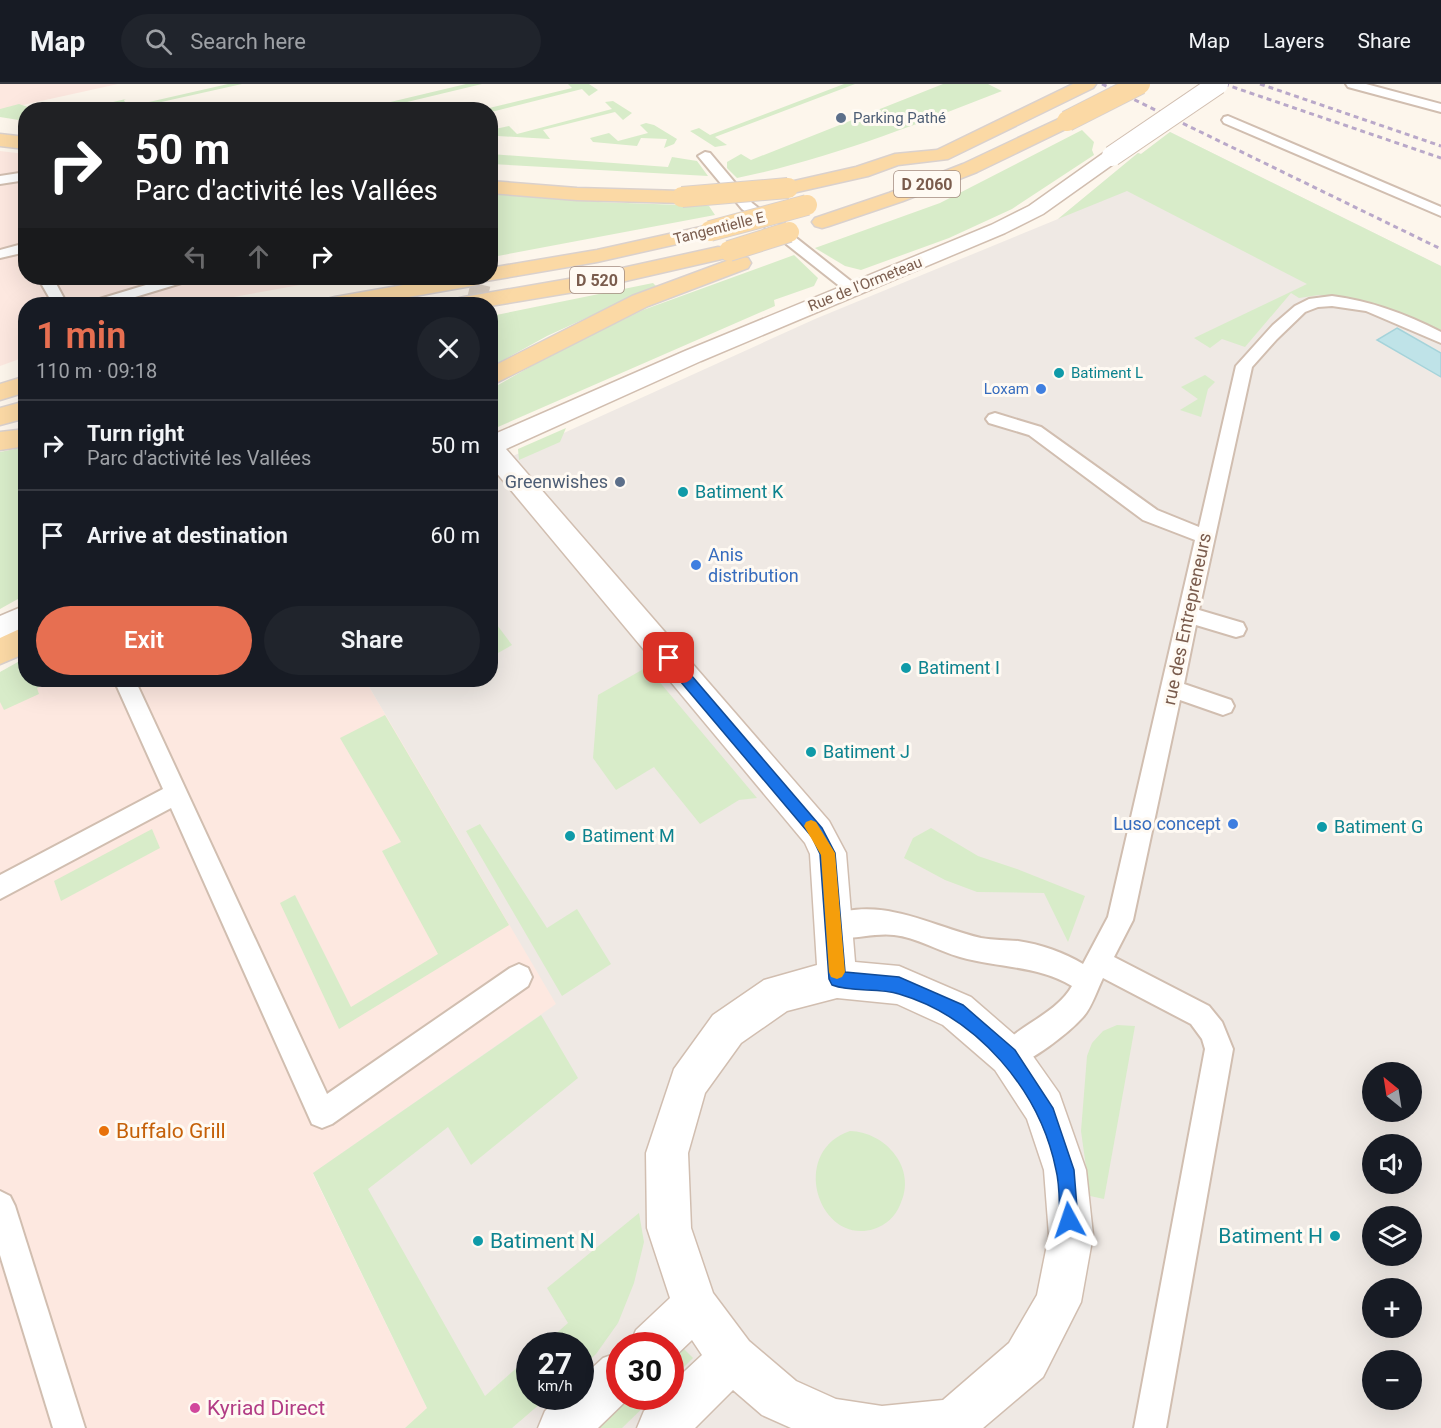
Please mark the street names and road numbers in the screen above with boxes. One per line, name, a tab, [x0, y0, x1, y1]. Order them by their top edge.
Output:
road number: D 2060	[894, 171, 960, 197]
street label: Tangentielle E	[672, 208, 767, 248]
street label: Rue de l'Ormeteau	[805, 253, 925, 315]
road number: D 520	[570, 267, 624, 293]
street label: rue des Entrepreneurs	[1158, 531, 1215, 707]

